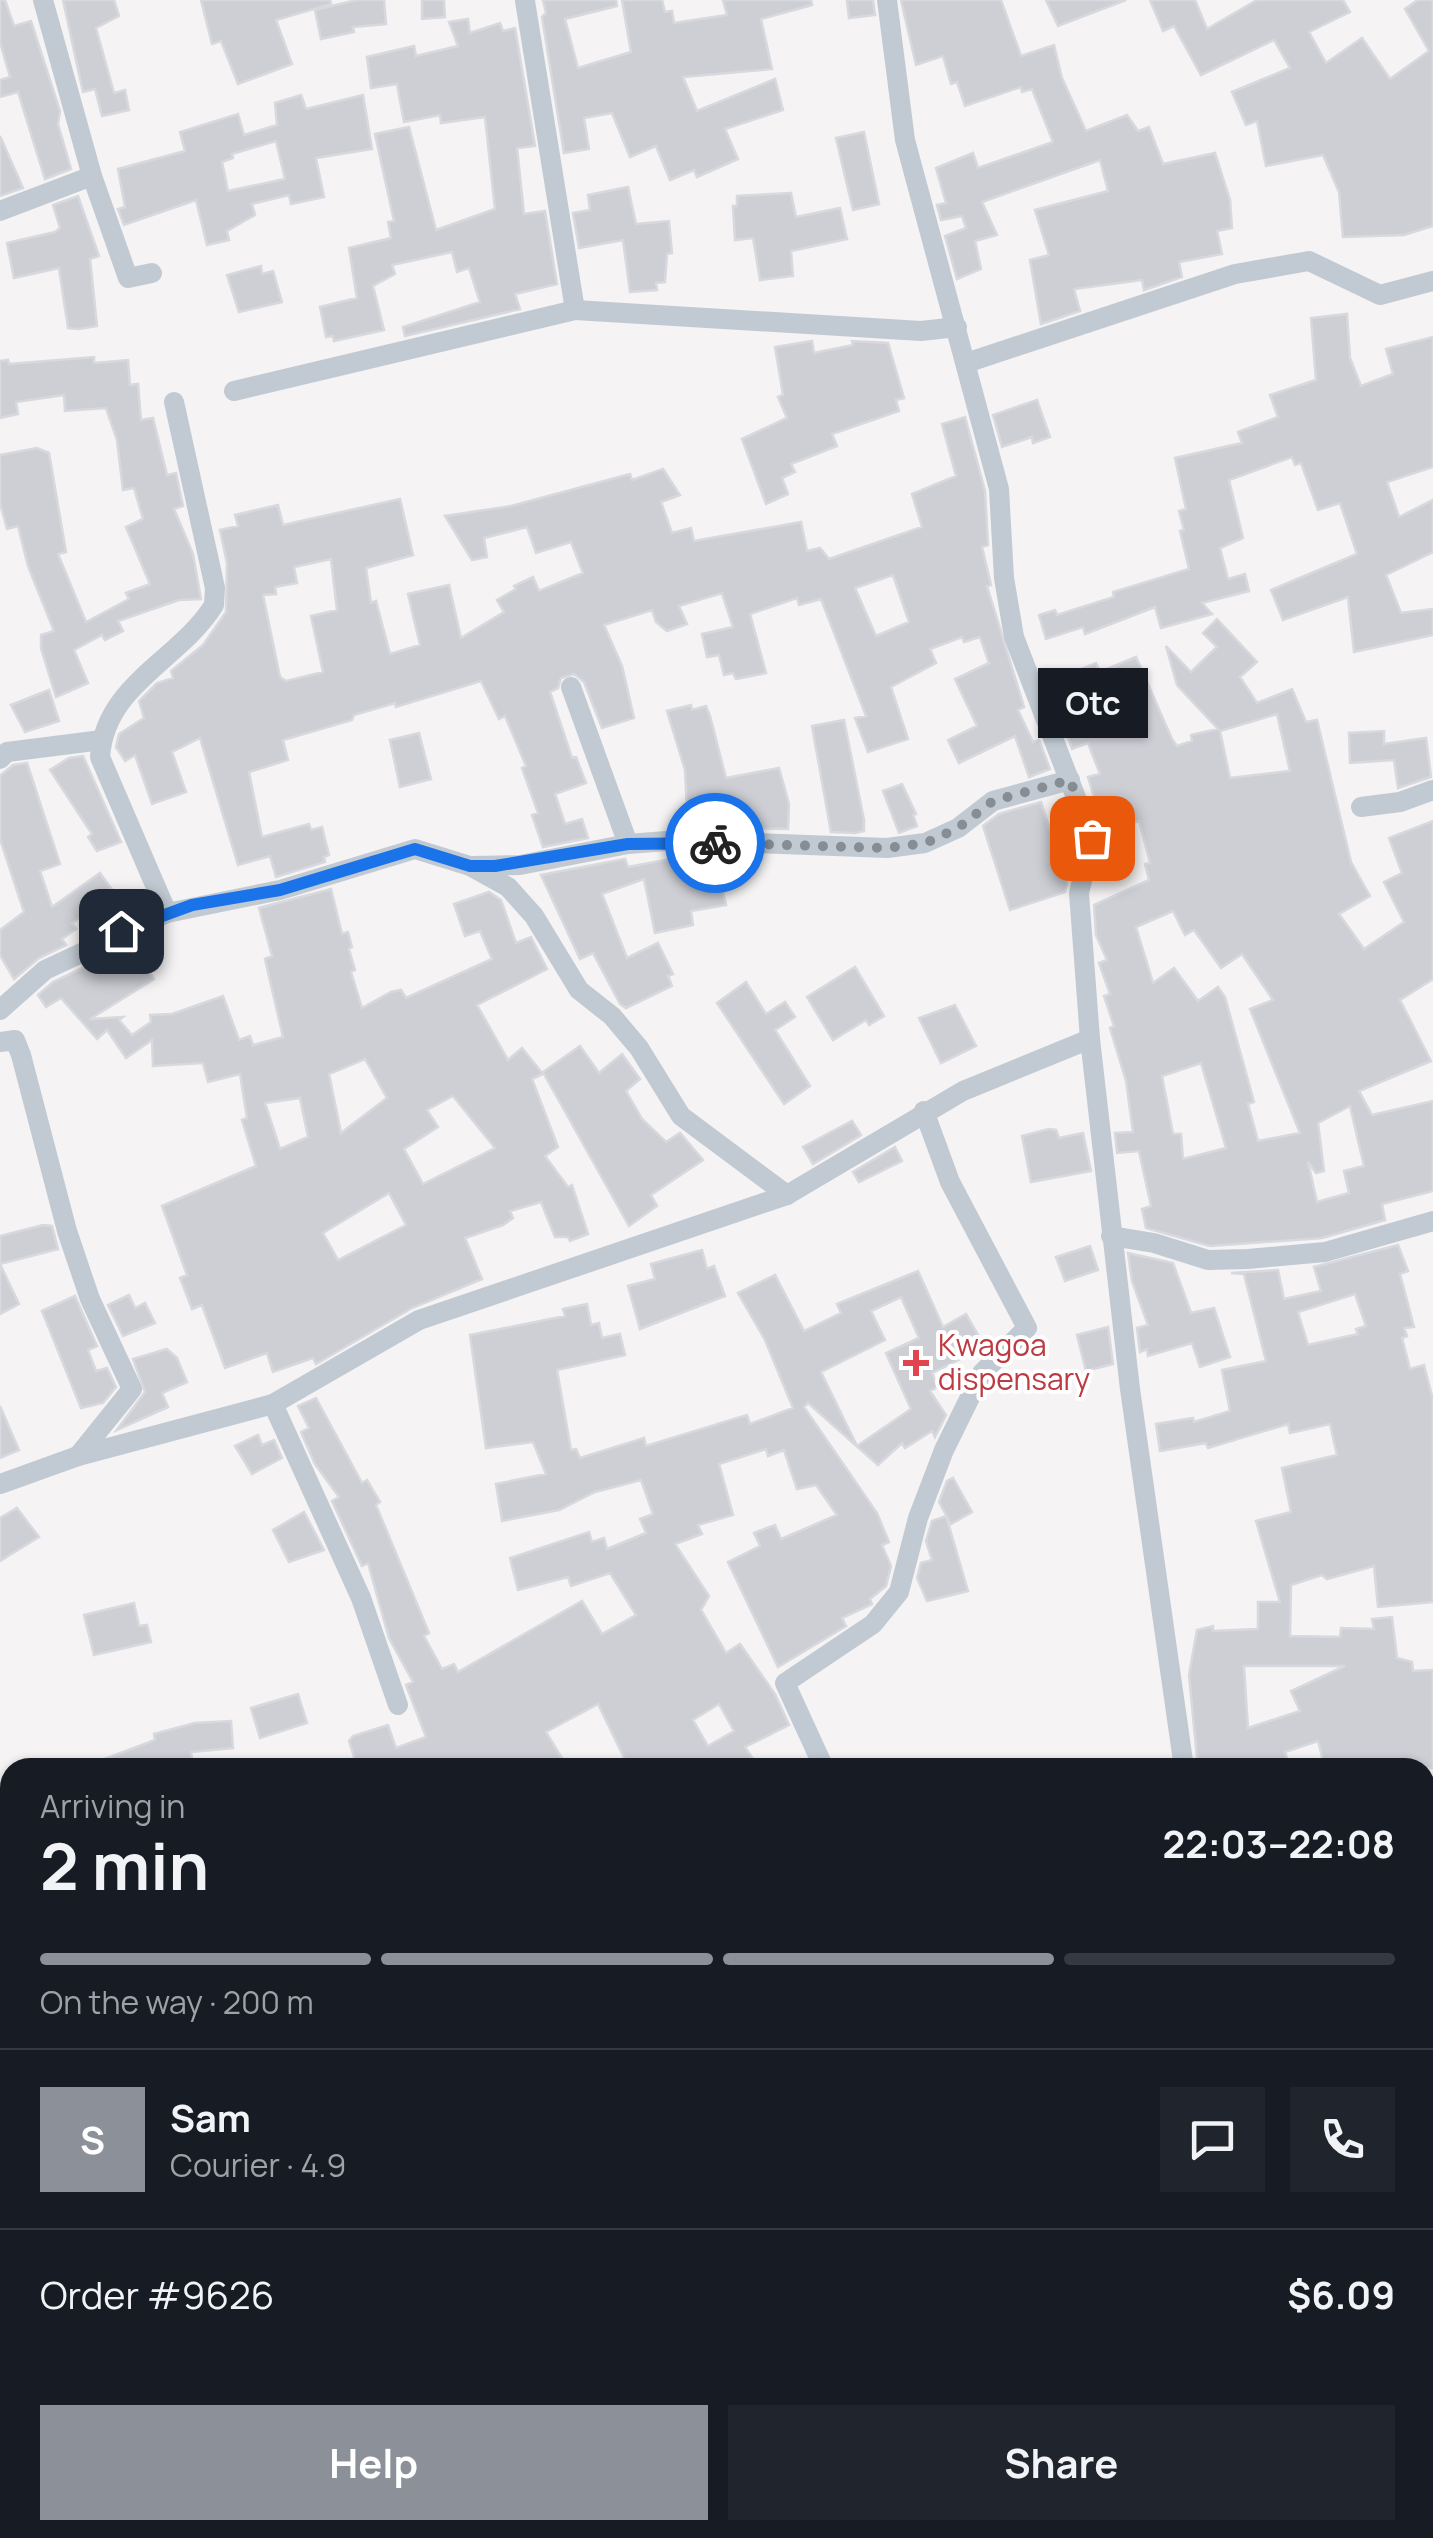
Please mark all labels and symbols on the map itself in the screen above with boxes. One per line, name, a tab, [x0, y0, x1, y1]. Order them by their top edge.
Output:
callout: Otc	[1037, 668, 1147, 738]
courier	[665, 793, 765, 893]
pin	[1050, 796, 1135, 881]
pin	[79, 889, 164, 974]
place label: Kwagoa dispensary	[938, 1324, 1090, 1399]
marker: Kwagoa dispensary	[903, 1350, 929, 1376]

